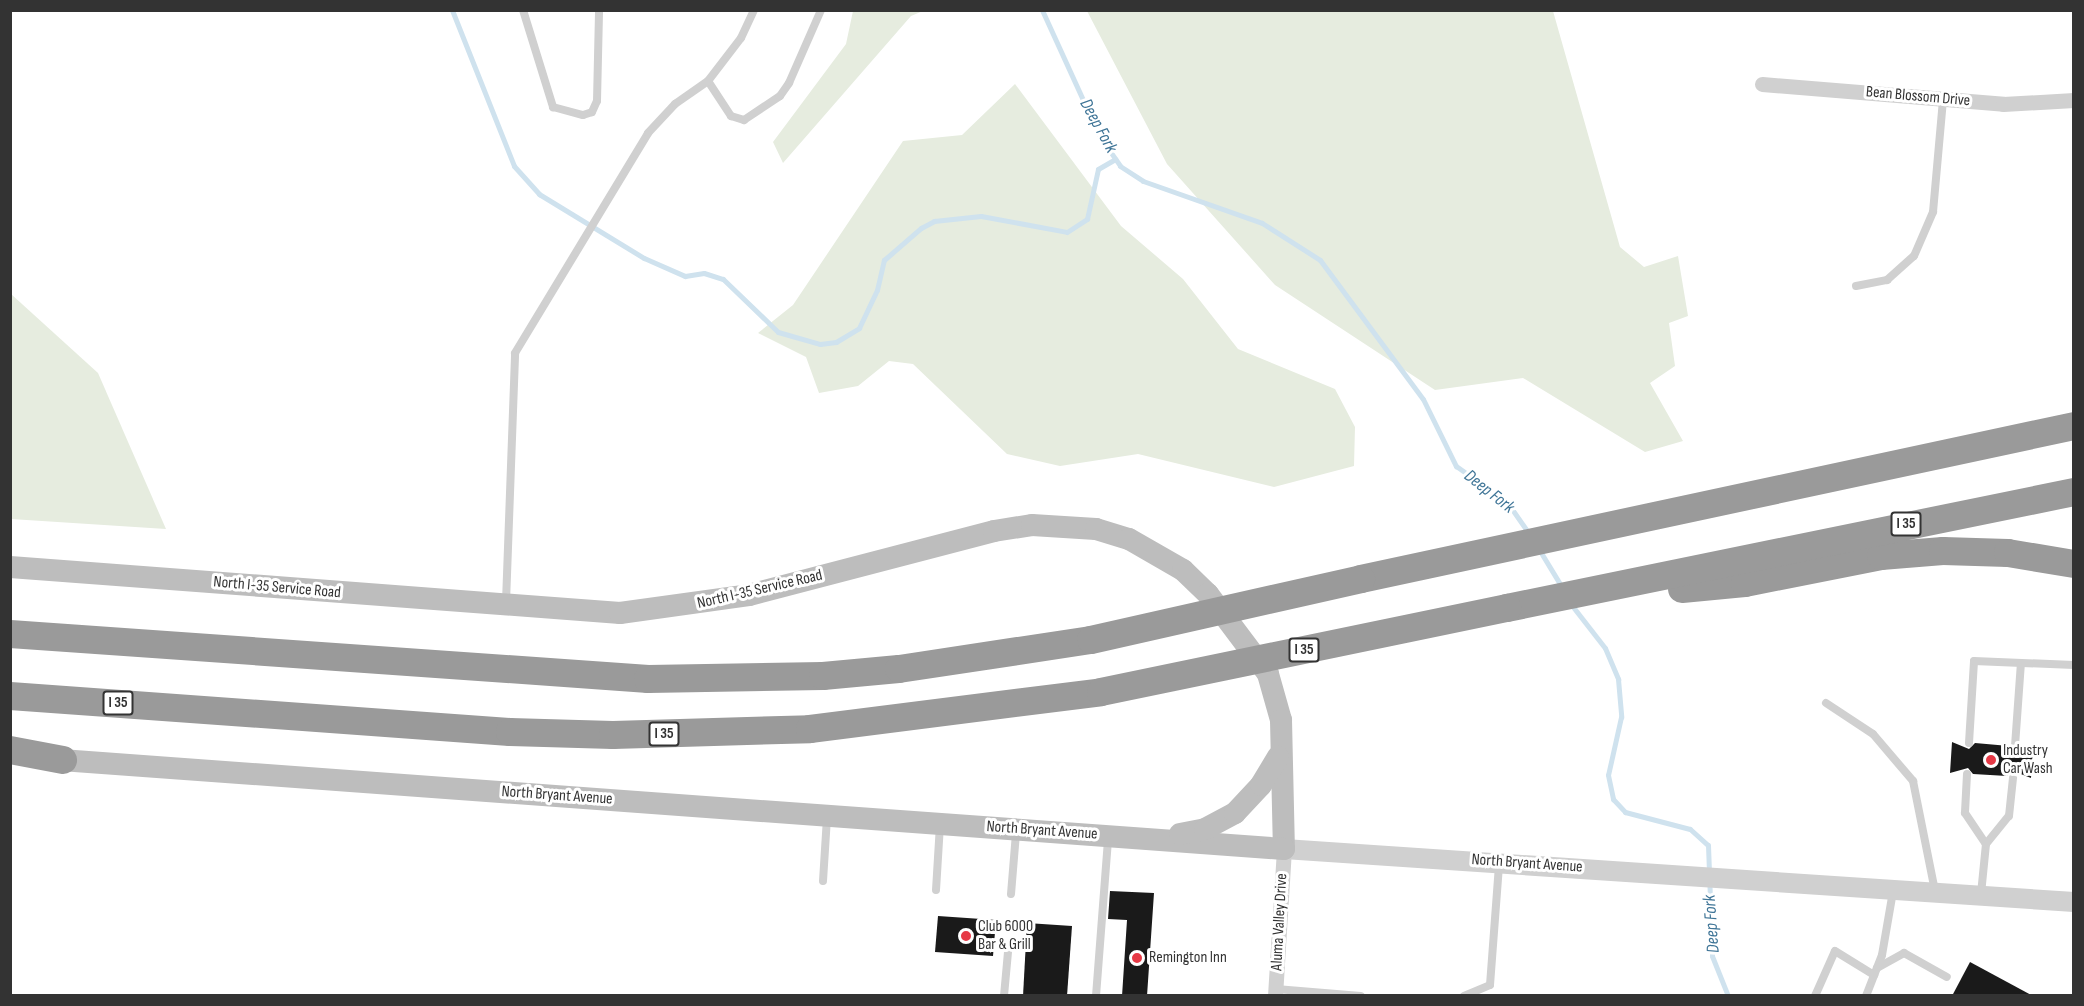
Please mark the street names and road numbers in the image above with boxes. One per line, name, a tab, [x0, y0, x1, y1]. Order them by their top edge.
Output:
street label: Bean Blossom Drive	[1865, 83, 1971, 111]
road number: I 35	[1890, 512, 1922, 536]
street label: North I-35 Service Road	[696, 566, 824, 614]
street label: North I-35 Service Road	[213, 573, 341, 603]
road number: I 35	[1288, 638, 1320, 662]
road number: I 35	[102, 691, 134, 715]
road number: I 35	[648, 722, 680, 746]
street label: North Bryant Avenue	[501, 783, 613, 809]
street label: North Bryant Avenue	[986, 818, 1098, 844]
street label: North Bryant Avenue	[1471, 851, 1583, 877]
street label: Aluma Valley Drive	[1268, 873, 1292, 971]

